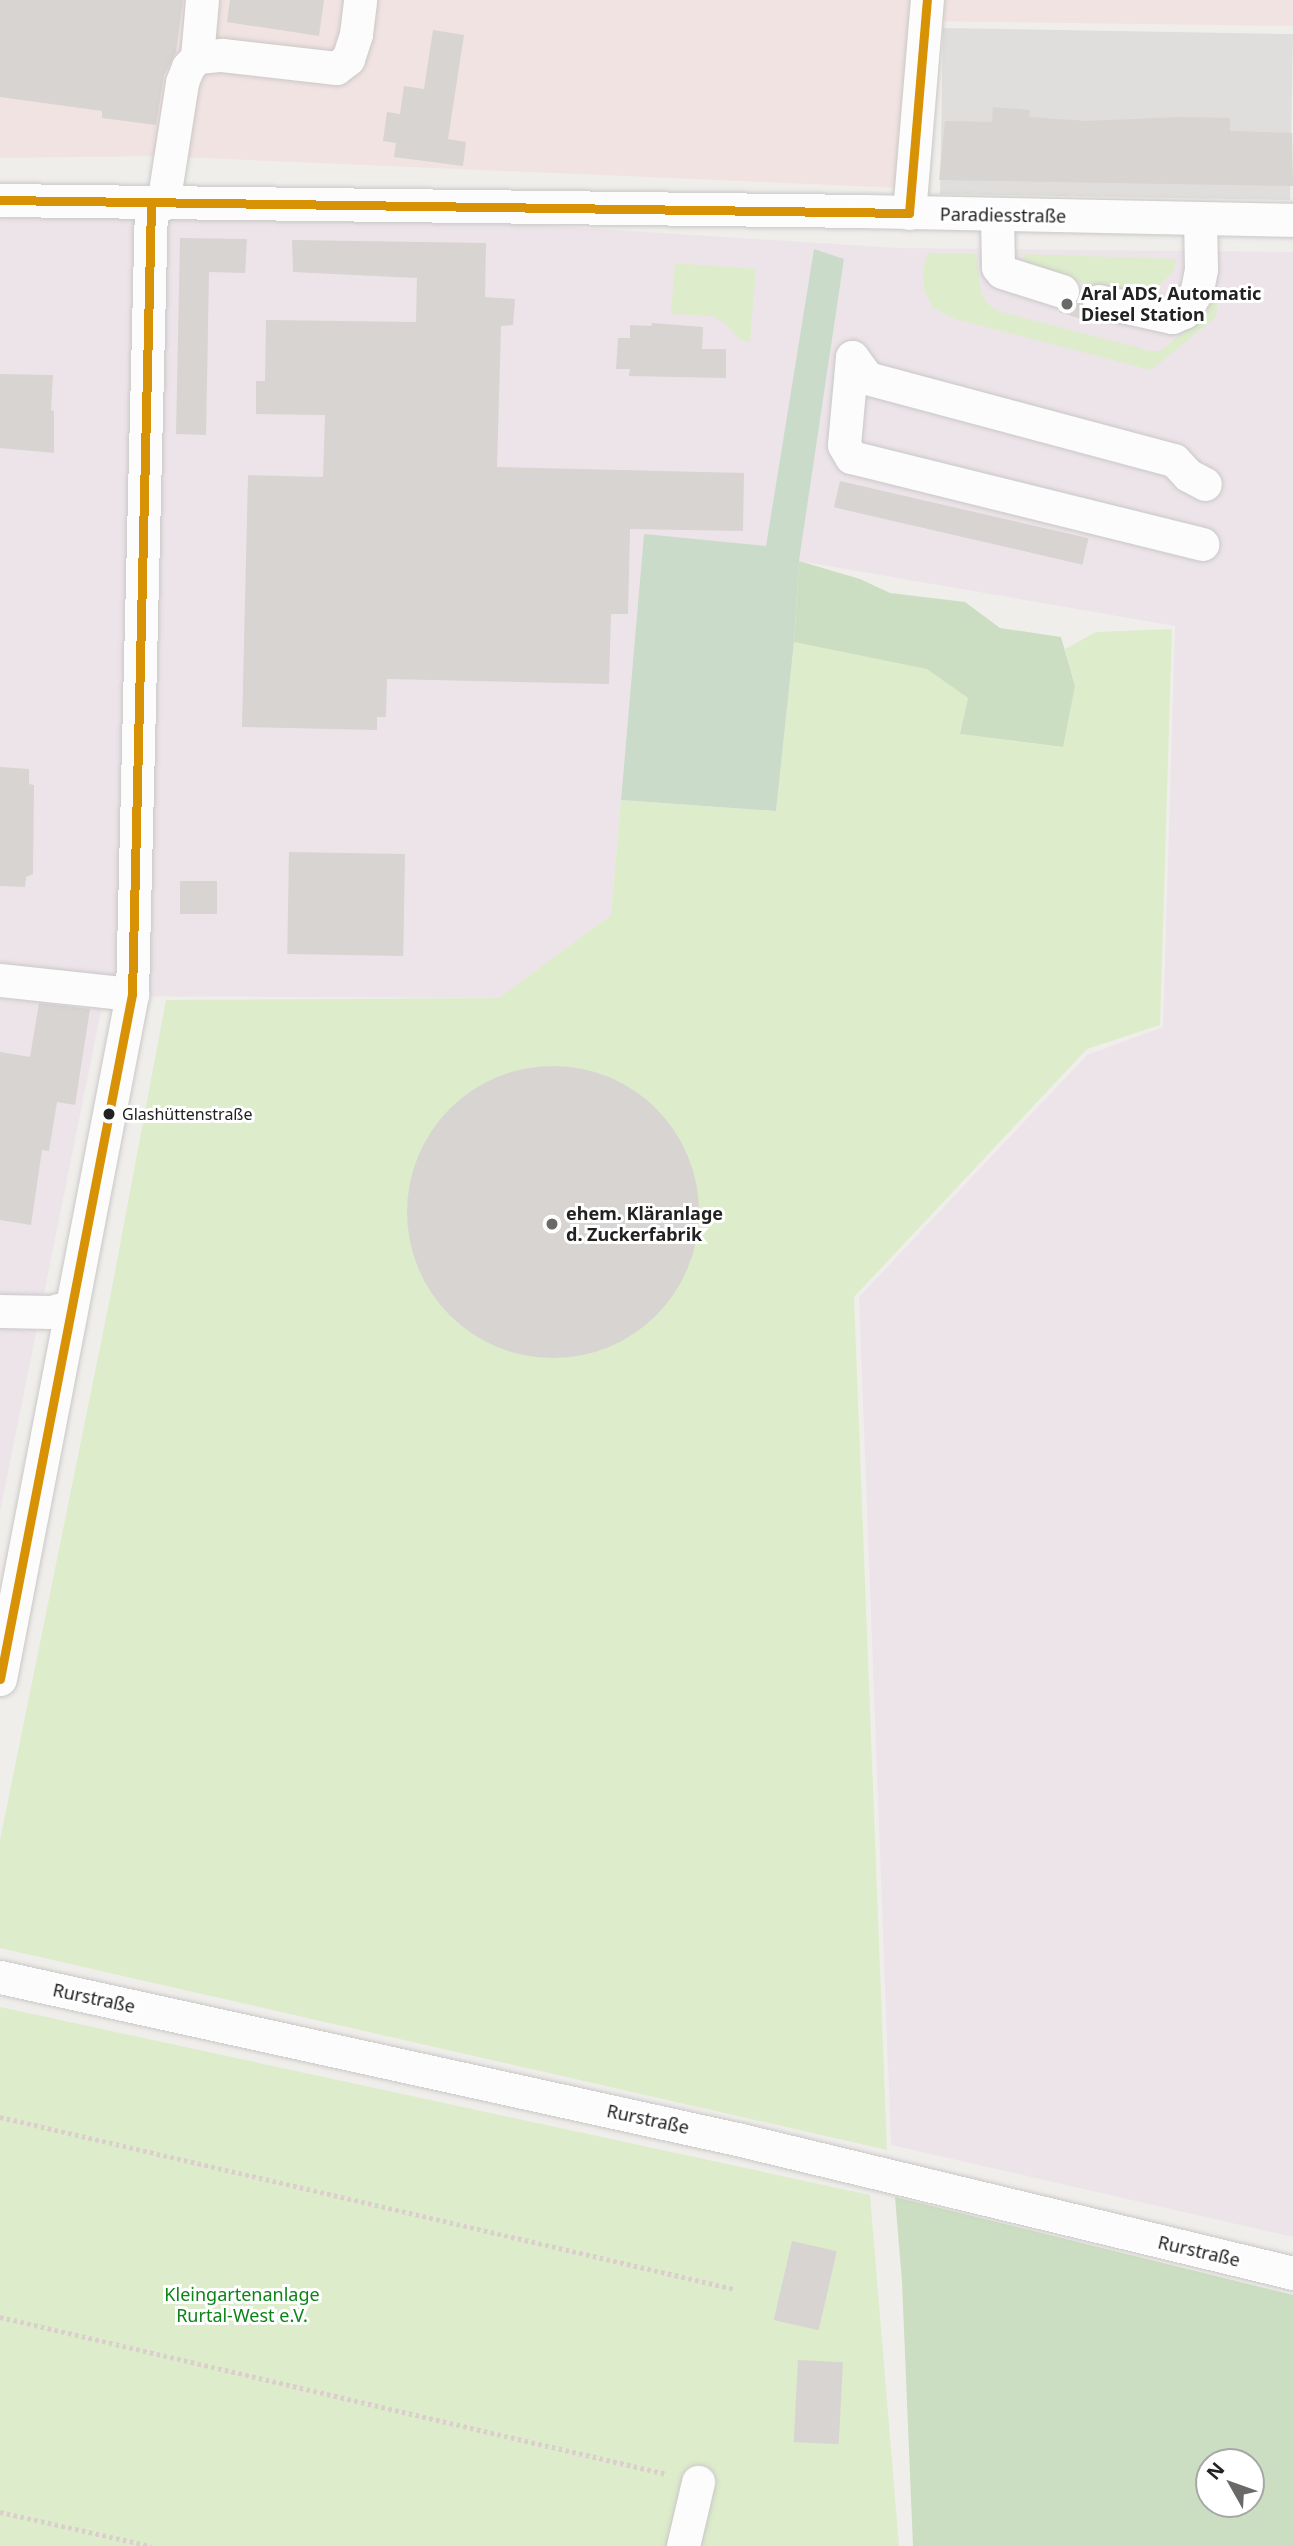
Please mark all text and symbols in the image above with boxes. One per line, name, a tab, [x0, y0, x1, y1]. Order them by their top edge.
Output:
street label: Paradiesstraße	[940, 203, 1066, 227]
place label: Aral ADS, Automatic Diesel Station	[1081, 283, 1261, 326]
marker: Aral ADS, Automatic Diesel Station	[1059, 296, 1075, 312]
place label: Glashüttenstraße	[122, 1104, 252, 1124]
marker: Glashüttenstraße	[102, 1107, 116, 1121]
place label: ehem. Kläranlage d. Zuckerfabrik	[566, 1203, 723, 1246]
marker: ehem. Kläranlage d. Zuckerfabrik	[544, 1216, 560, 1232]
street label: Rurstraße	[51, 1979, 137, 2017]
street label: Rurstraße	[605, 2100, 691, 2138]
street label: Rurstraße	[1156, 2231, 1242, 2271]
park label: Kleingartenanlage Rurtal-West e.V.	[164, 2284, 320, 2326]
north arrow	[1195, 2448, 1265, 2518]
text: N	[1201, 2457, 1230, 2485]

